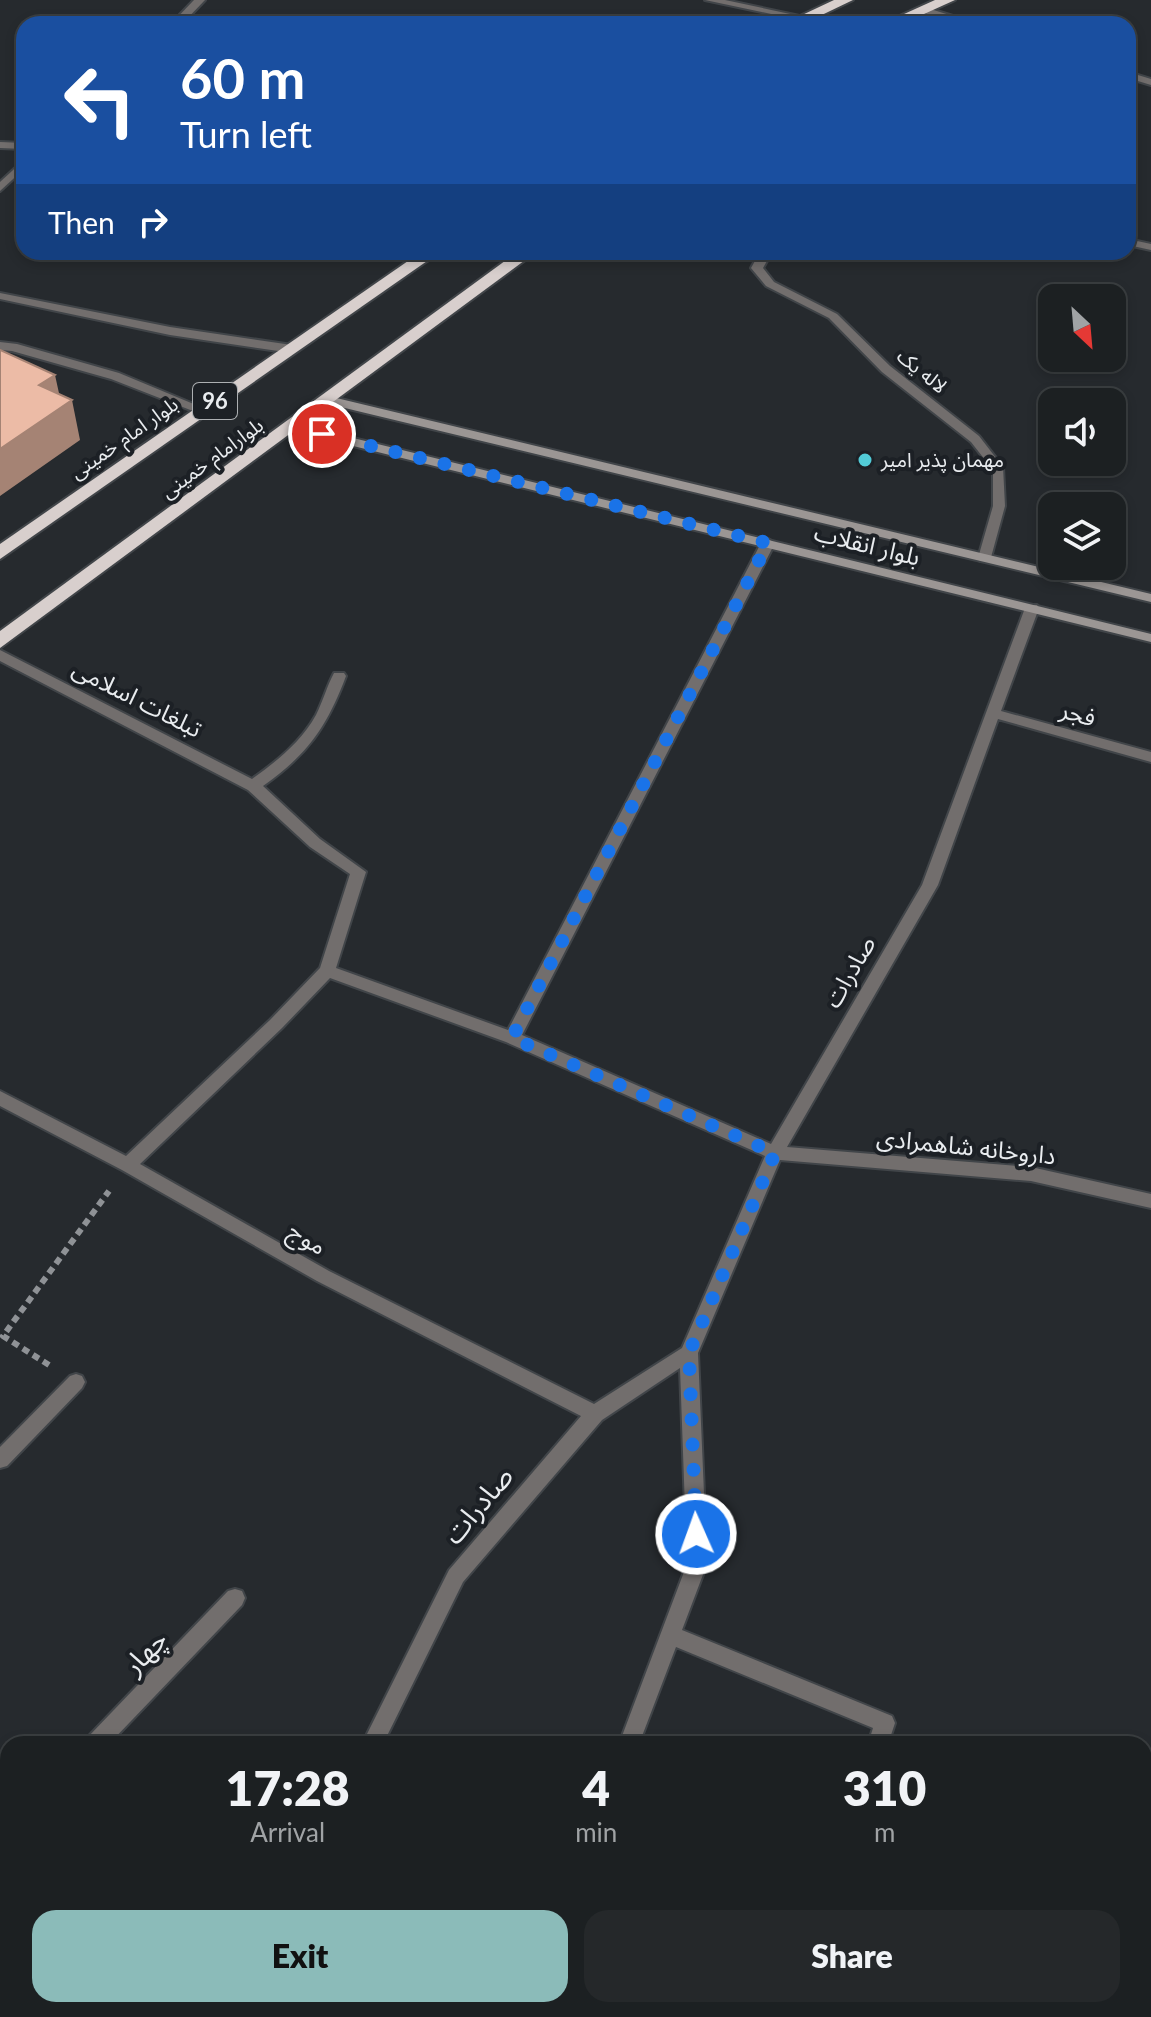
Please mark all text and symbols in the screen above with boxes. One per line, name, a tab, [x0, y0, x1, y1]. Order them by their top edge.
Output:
text: 60 m	[180, 44, 305, 111]
icon: left	[48, 48, 152, 152]
text: Turn left	[180, 112, 312, 156]
icon: right	[131, 200, 175, 244]
text: Then	[48, 204, 115, 240]
north arrow	[1038, 284, 1126, 372]
map controls	[1038, 284, 1126, 580]
street label: لاله یک	[893, 343, 952, 398]
road number: 96	[193, 383, 237, 419]
button: sound	[1038, 388, 1126, 476]
street label: بلوار امام خمینی	[65, 391, 184, 487]
pin	[288, 400, 356, 468]
street label: بلوارامام خمینی	[156, 412, 270, 506]
icon: arrive	[300, 412, 344, 456]
place label: مهمان پذیر امیر	[880, 447, 1004, 473]
marker: مهمان پذیر امیر	[856, 451, 874, 469]
button: layers	[1038, 492, 1126, 580]
street label: بلوار انقلاب	[811, 516, 923, 572]
street label: تبلغات اسلامی	[68, 653, 207, 743]
street label: فجر	[1056, 693, 1099, 732]
street label: صادرات	[817, 930, 882, 1013]
street label: داروخانه شاهمرادی	[875, 1122, 1057, 1170]
street label: موج	[281, 1215, 332, 1264]
street label: صادرات	[435, 1459, 520, 1551]
position arrow	[654, 1492, 738, 1576]
street label: چهار	[114, 1622, 175, 1683]
text: 17:28	[226, 1759, 350, 1816]
text: 4	[582, 1759, 610, 1816]
text: 310	[843, 1759, 926, 1816]
text: Arrival	[250, 1816, 325, 1848]
text: min	[575, 1816, 617, 1848]
text: m	[874, 1816, 895, 1848]
button: Exit	[32, 1910, 568, 2002]
button: Share	[584, 1910, 1120, 2002]

